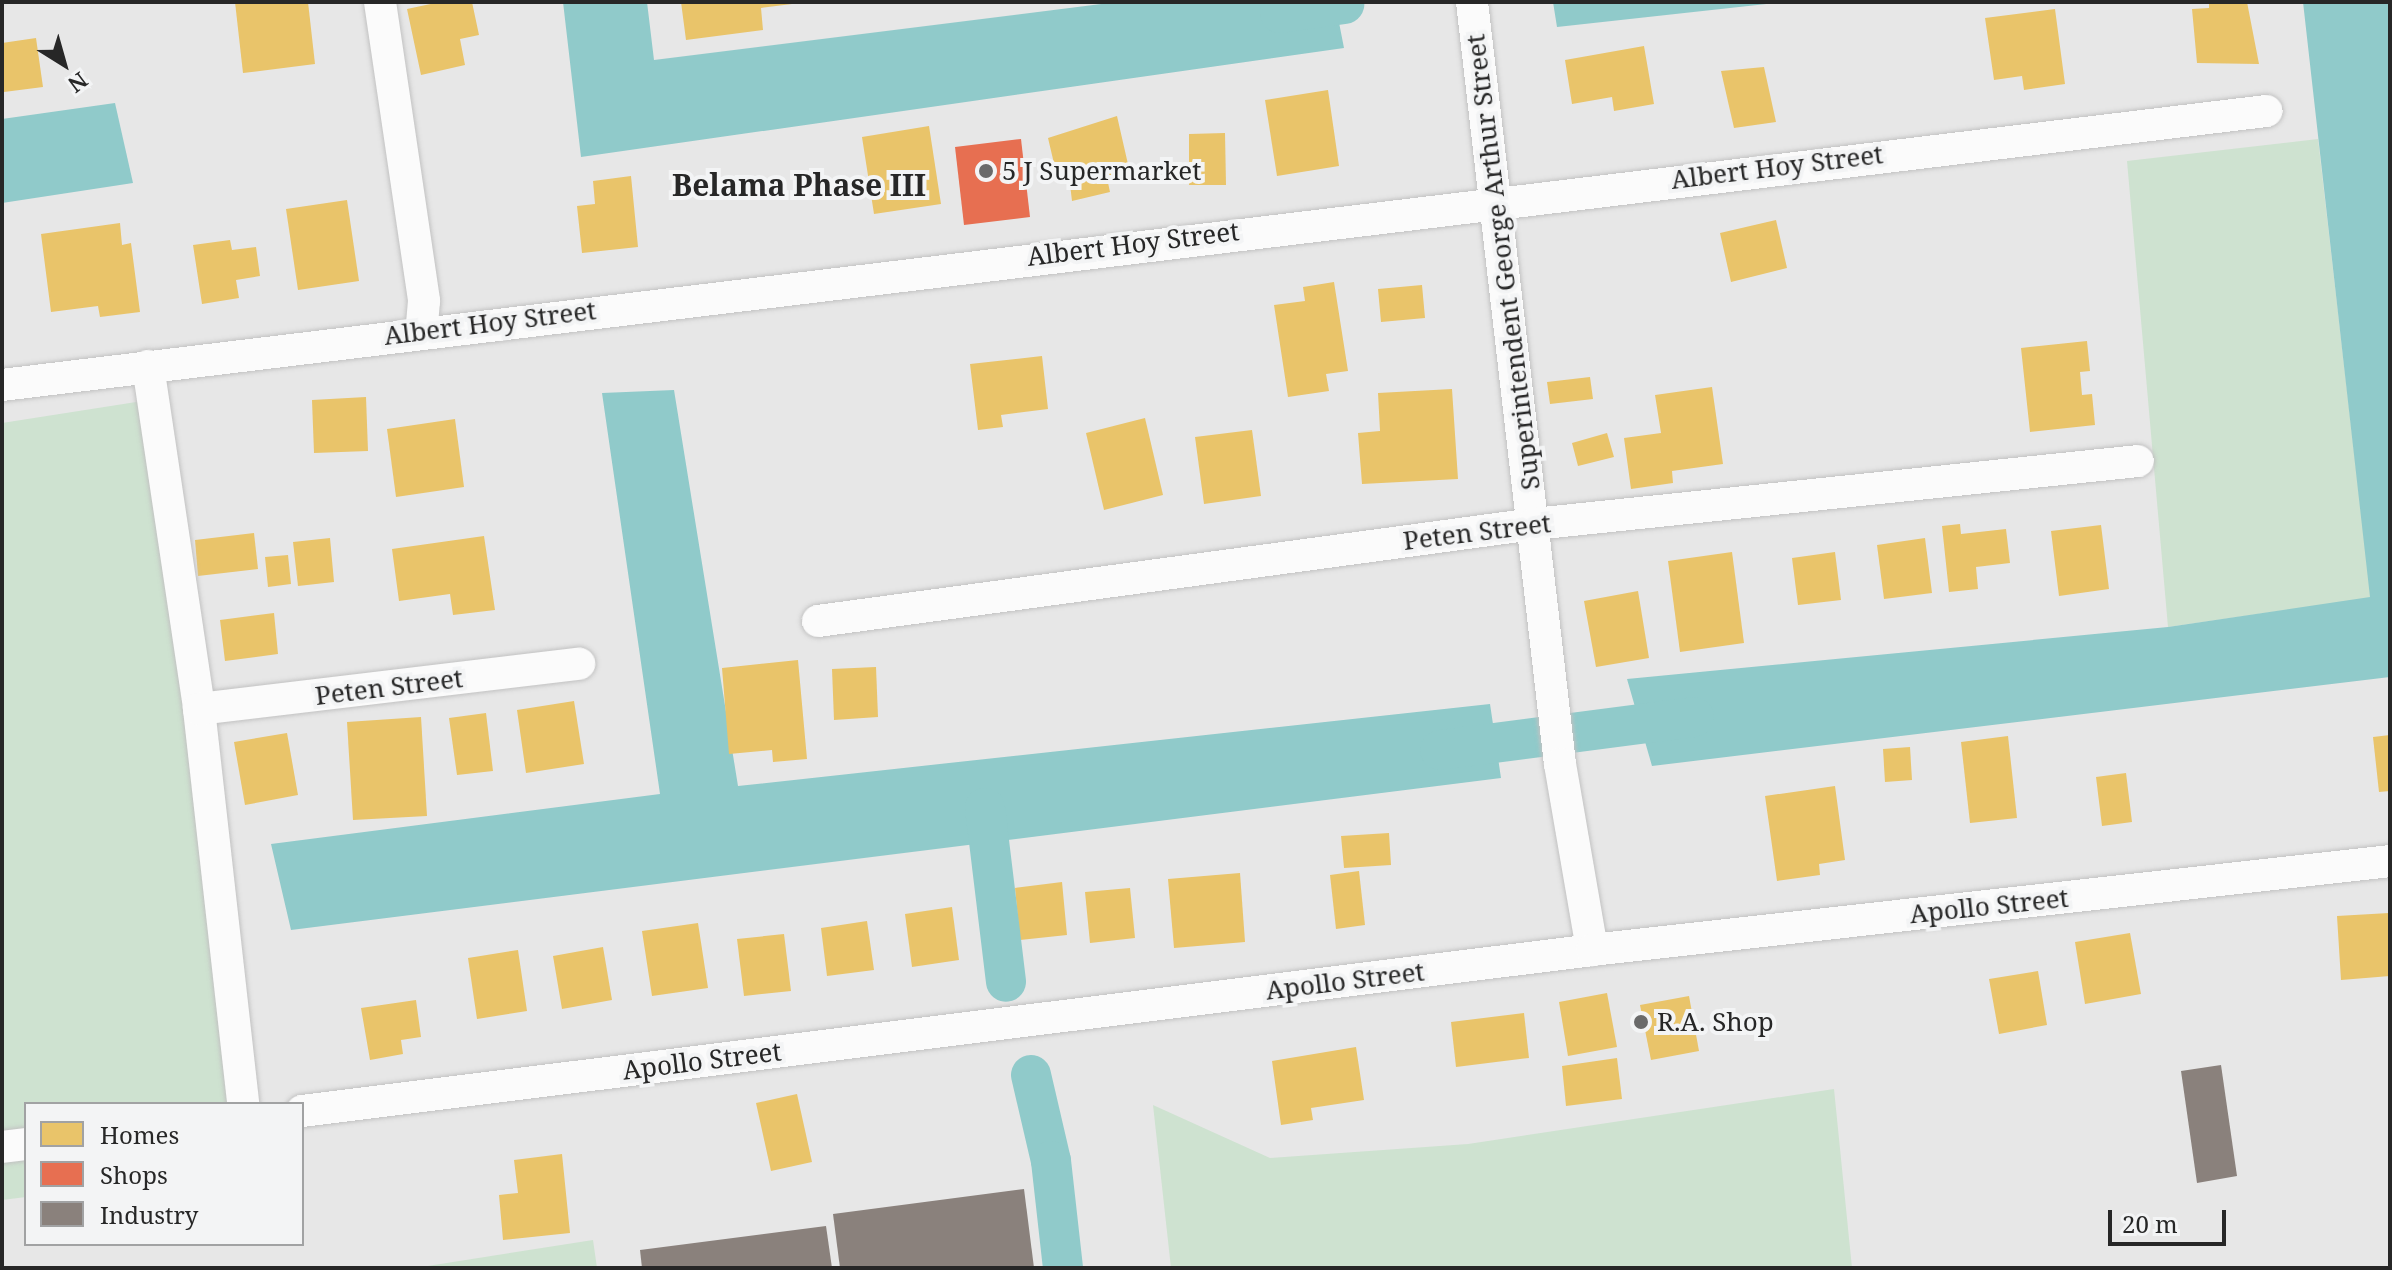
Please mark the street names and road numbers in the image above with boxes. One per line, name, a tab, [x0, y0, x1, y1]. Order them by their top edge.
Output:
street label: Superintendent George Arthur Street	[1460, 32, 1546, 492]
street label: Albert Hoy Street	[1669, 139, 1885, 195]
street label: Albert Hoy Street	[1025, 216, 1241, 272]
street label: Albert Hoy Street	[382, 295, 598, 351]
street label: Peten Street	[1401, 507, 1553, 557]
street label: Peten Street	[313, 662, 465, 712]
street label: Apollo Street	[1908, 882, 2070, 930]
street label: Apollo Street	[1264, 956, 1426, 1006]
street label: Apollo Street	[621, 1036, 783, 1086]

